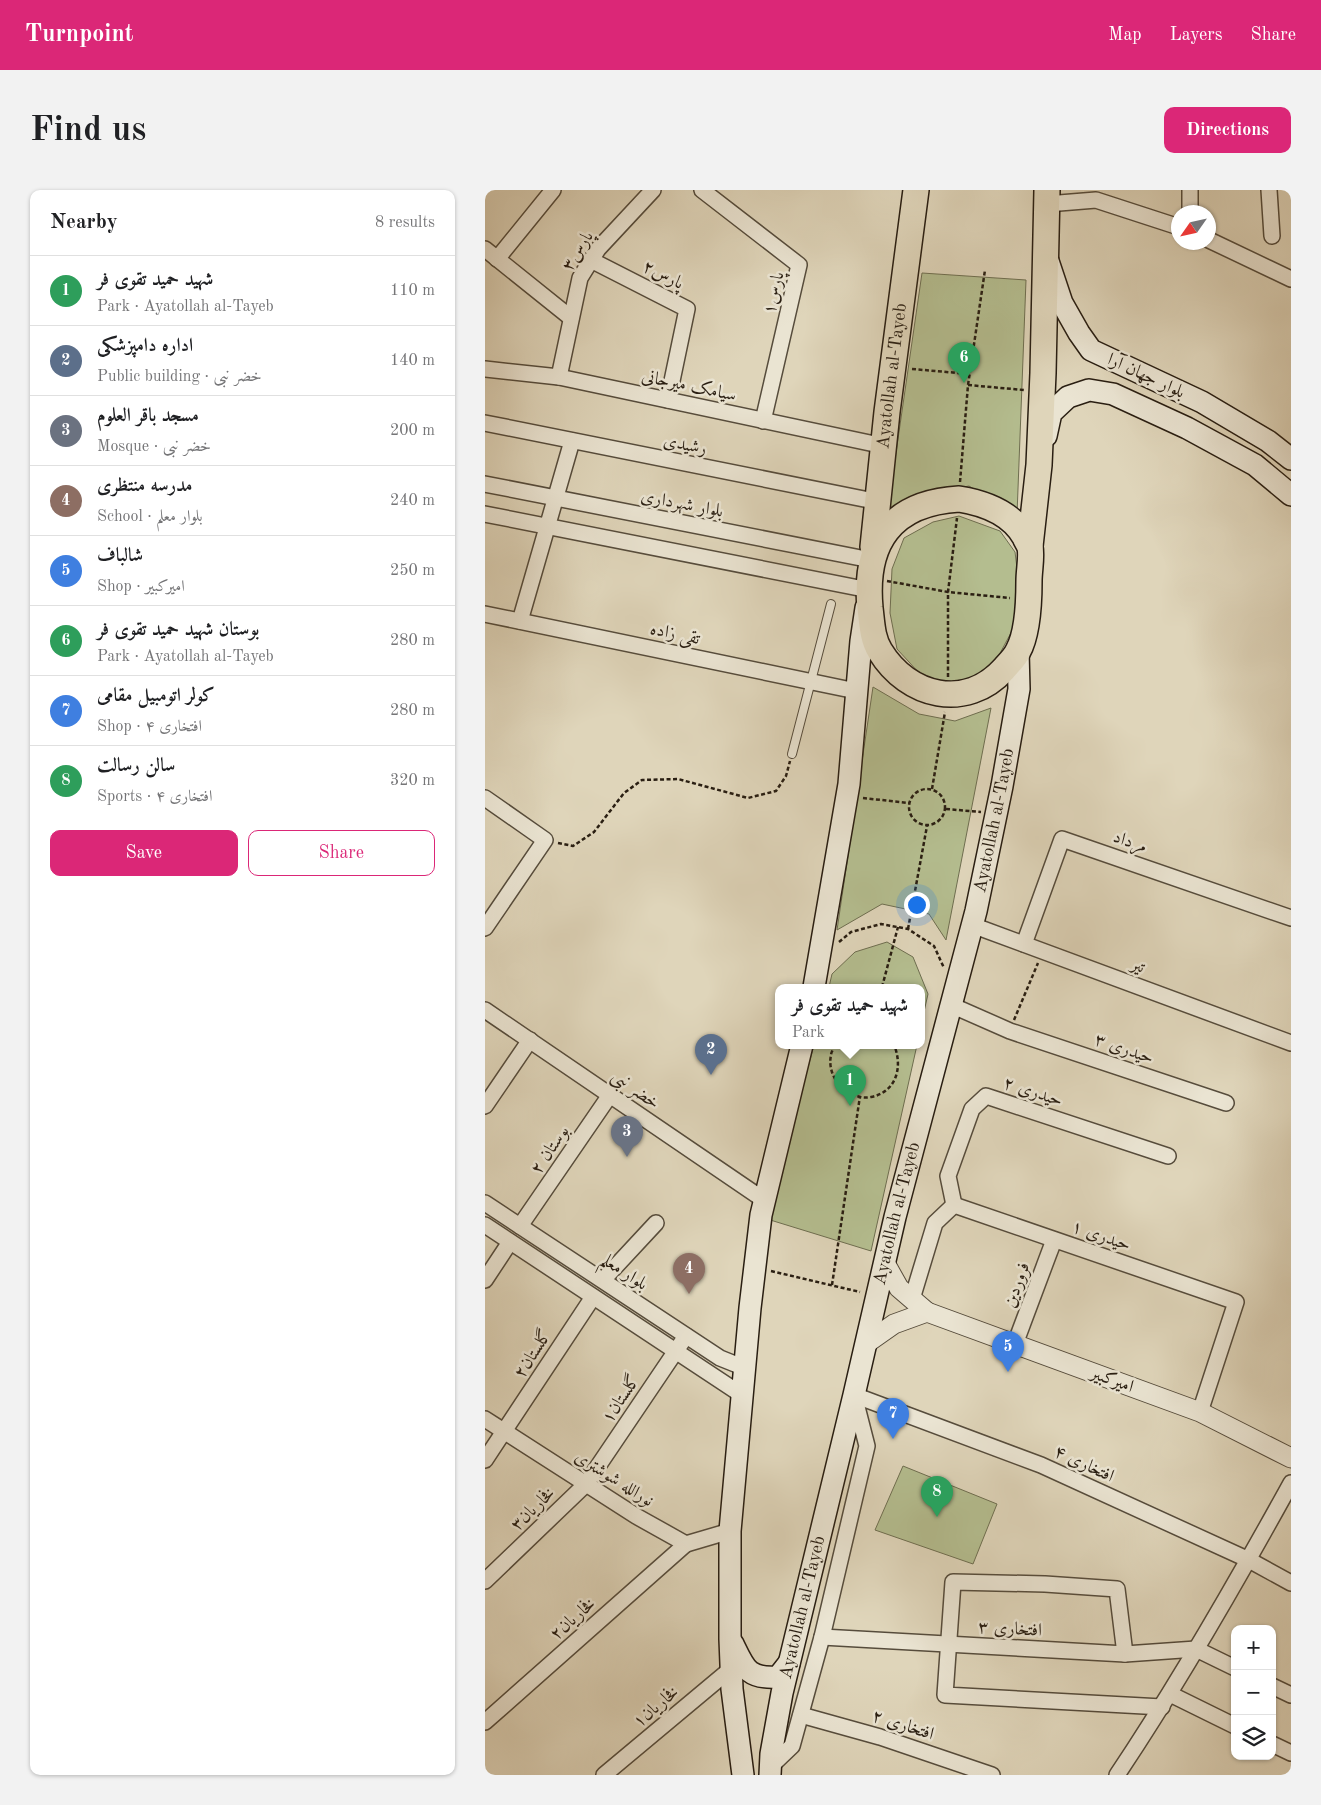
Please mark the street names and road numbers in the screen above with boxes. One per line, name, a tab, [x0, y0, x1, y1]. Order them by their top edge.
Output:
street label: پارس۳	[559, 227, 600, 276]
street label: پارس۲	[638, 257, 688, 296]
street label: پارس۱	[760, 268, 791, 317]
street label: Ayatollah al-Tayeb	[874, 302, 910, 450]
street label: بلوار جهان آرا	[1104, 348, 1188, 403]
street label: سیامک میرجانی	[640, 366, 738, 406]
street label: رشیدی	[661, 432, 708, 459]
street label: بلوار شهرداری	[639, 487, 725, 523]
street label: تقی زاده	[648, 620, 702, 651]
street label: Ayatollah al-Tayeb	[971, 747, 1017, 894]
street label: مرداد	[1110, 828, 1149, 859]
street label: تیر	[1126, 955, 1148, 978]
street label: حیدری ۳	[1092, 1031, 1156, 1068]
street label: خضر نبی	[605, 1067, 663, 1116]
street label: حیدری ۲	[1001, 1074, 1065, 1111]
street label: بوستان ۲	[527, 1122, 573, 1178]
street label: Ayatollah al-Tayeb	[871, 1140, 923, 1287]
street label: حیدری ۱	[1069, 1218, 1133, 1255]
street label: بلوار معلم	[593, 1250, 651, 1300]
street label: فروردین	[1001, 1260, 1035, 1311]
street label: گلستان۲	[508, 1325, 555, 1381]
street label: امیرکبیر	[1086, 1363, 1136, 1397]
street label: گلستان۱	[596, 1370, 643, 1426]
street label: افتخاری ۴	[1051, 1442, 1117, 1487]
street label: نورالله شوشتری	[571, 1448, 657, 1511]
street label: فخاریان۳	[507, 1483, 559, 1535]
street label: Ayatollah al-Tayeb	[777, 1534, 829, 1681]
street label: فخاریان۲	[546, 1594, 600, 1644]
street label: افتخاری ۳	[978, 1618, 1042, 1641]
street label: فخاریان۱	[629, 1682, 683, 1732]
street label: افتخاری ۲	[870, 1707, 936, 1744]

